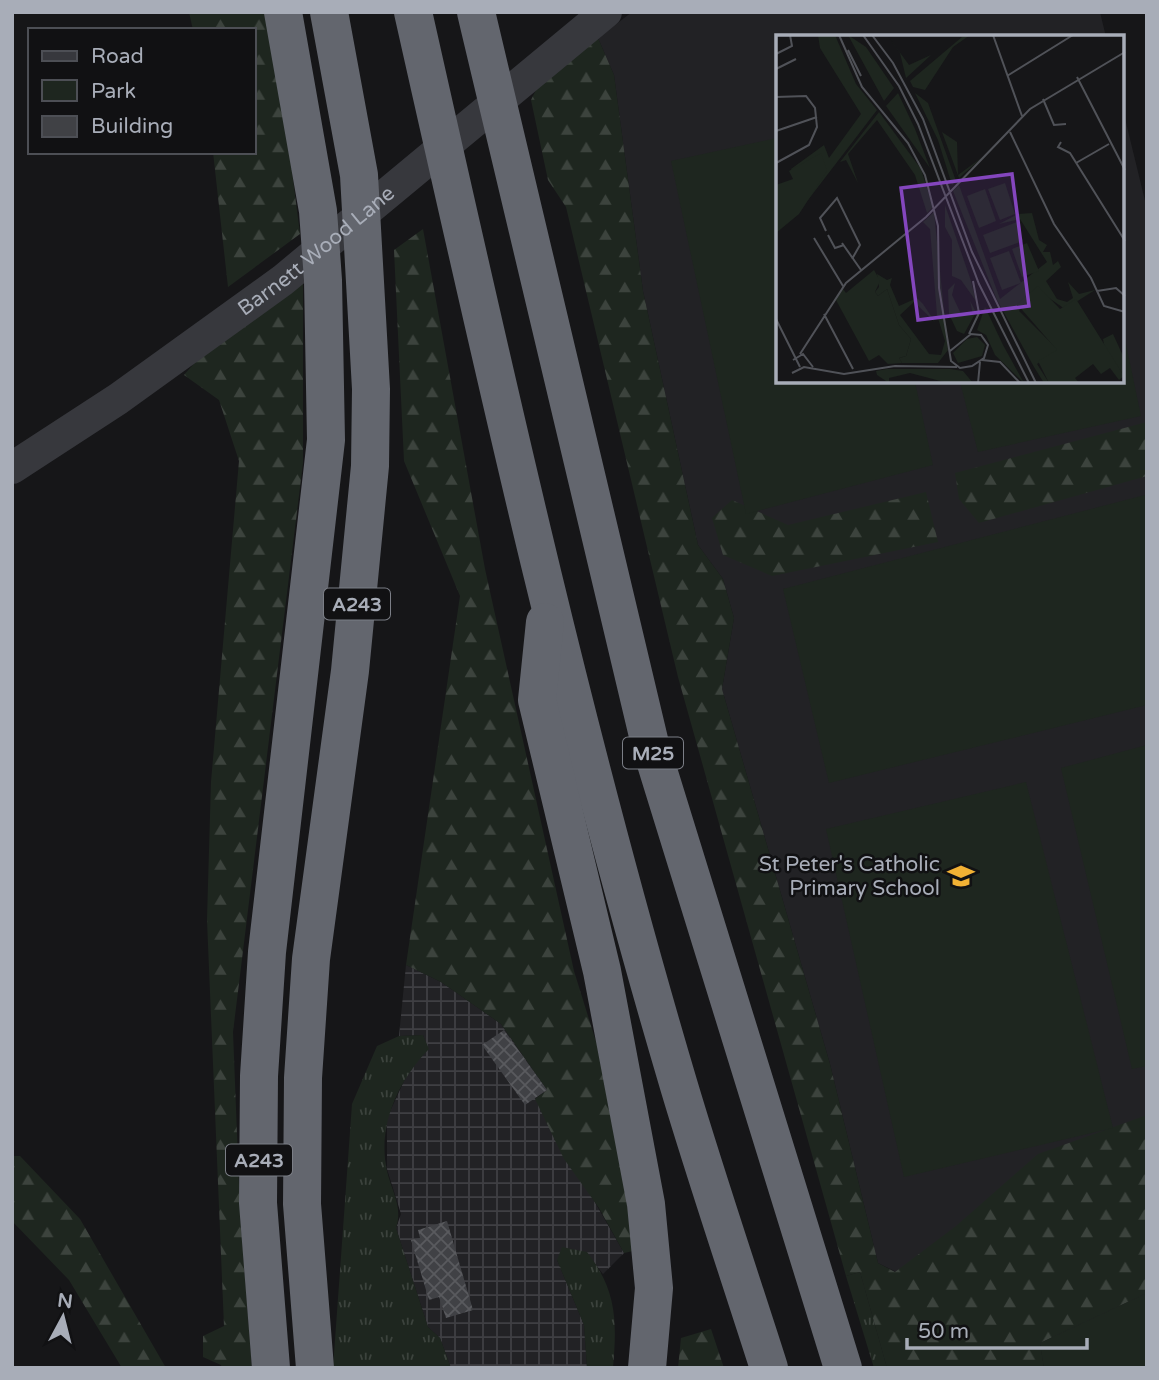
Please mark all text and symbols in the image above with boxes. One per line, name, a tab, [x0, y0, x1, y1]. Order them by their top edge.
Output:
legend	[28, 28, 256, 154]
inset map	[776, 35, 1124, 383]
text: Road	[91, 44, 144, 69]
text: Park	[91, 79, 136, 104]
text: Building	[91, 114, 173, 139]
street label: Barnett Wood Lane	[233, 181, 400, 321]
road number: A243	[324, 589, 390, 620]
road number: M25	[623, 738, 683, 768]
place label: St Peter's Catholic Primary School	[759, 852, 940, 901]
school or university icon: St Peter's Catholic Primary School	[946, 861, 976, 891]
road number: A243	[226, 1144, 292, 1176]
north arrow	[28, 1282, 98, 1352]
text: N	[56, 1289, 74, 1313]
scale bar	[907, 1306, 1087, 1350]
text: 50 m	[918, 1319, 969, 1344]

